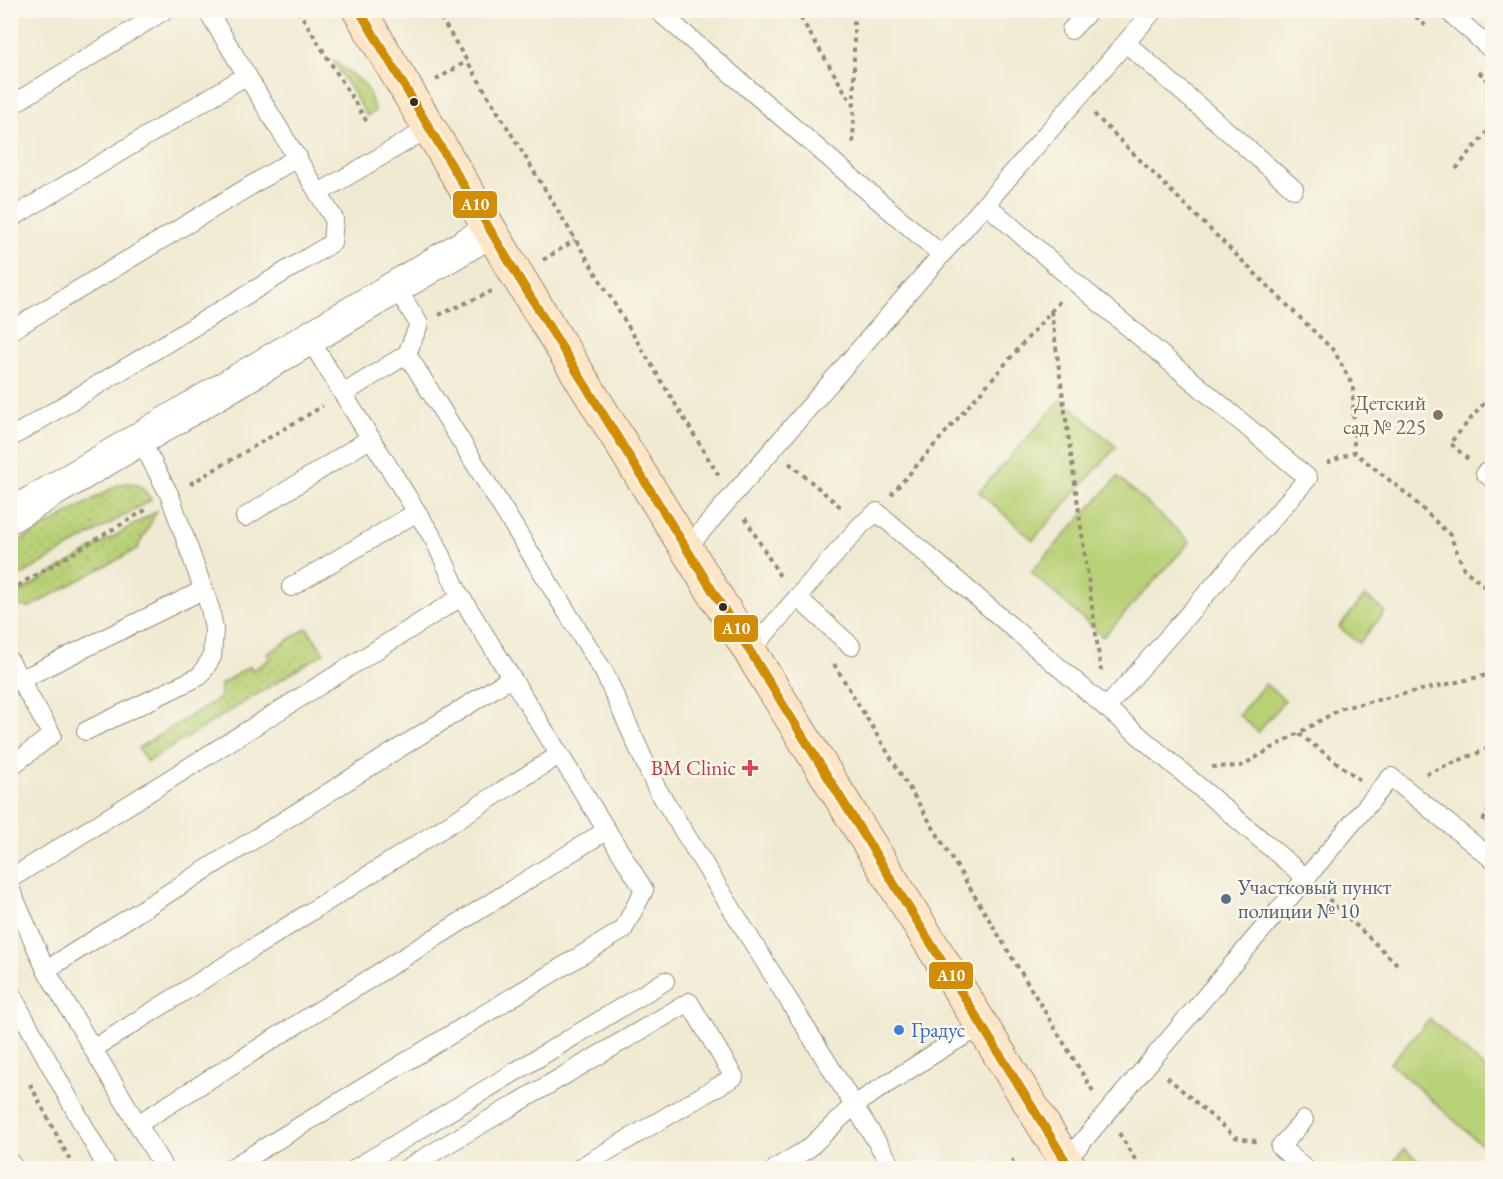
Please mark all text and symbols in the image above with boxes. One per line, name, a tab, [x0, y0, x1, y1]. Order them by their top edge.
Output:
unlabelled marker	[408, 96, 420, 108]
line badge: А10	[452, 190, 498, 219]
text: А10	[460, 194, 490, 215]
place label: Детский сад № 225	[1343, 389, 1426, 440]
marker: Детский сад № 225	[1431, 408, 1445, 422]
unlabelled marker	[717, 601, 729, 613]
line badge: А10	[713, 614, 759, 643]
text: А10	[721, 618, 751, 639]
place label: BM Clinic	[651, 754, 736, 781]
marker: BM Clinic	[741, 759, 759, 777]
place label: Участковый пункт полиции № 10	[1237, 873, 1392, 924]
marker: Участковый пункт полиции № 10	[1219, 892, 1233, 906]
line badge: А10	[928, 961, 974, 990]
text: А10	[936, 965, 966, 986]
place label: Градус	[911, 1016, 965, 1043]
marker: Градус	[892, 1023, 906, 1037]

